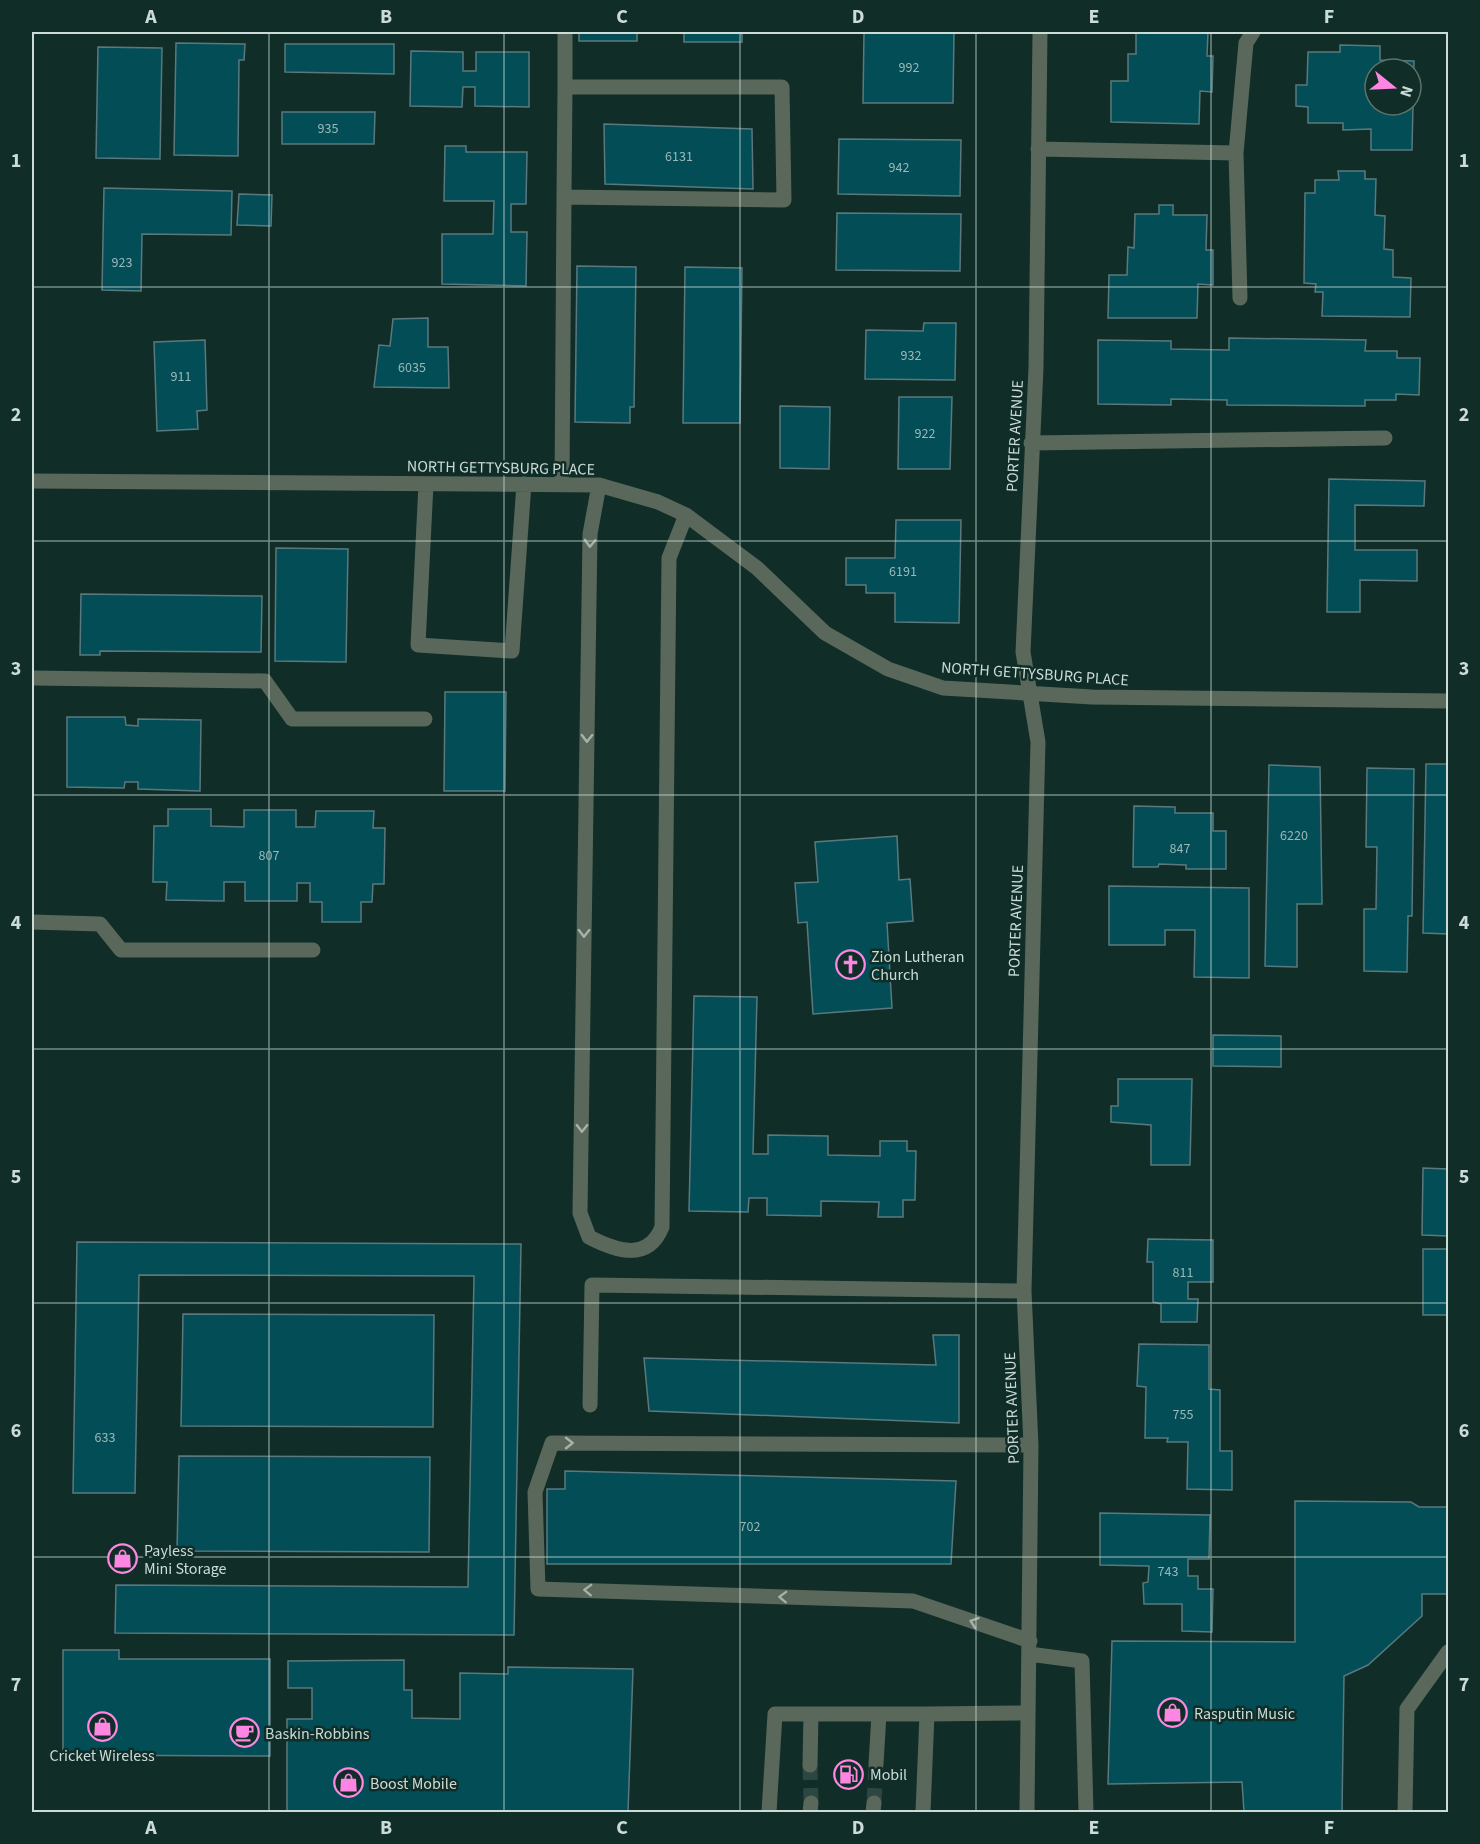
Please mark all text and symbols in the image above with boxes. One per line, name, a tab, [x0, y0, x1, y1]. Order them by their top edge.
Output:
text: A	[144, 3, 157, 31]
text: B	[380, 3, 392, 31]
text: C	[616, 3, 628, 31]
text: D	[852, 3, 864, 31]
text: E	[1089, 3, 1099, 31]
text: F	[1324, 3, 1334, 31]
north arrow	[1363, 57, 1423, 117]
house number: 992	[899, 58, 919, 78]
text: N	[1394, 83, 1418, 100]
house number: 935	[318, 119, 338, 139]
text: 1	[11, 147, 21, 175]
house number: 6131	[665, 147, 693, 167]
text: 1	[1459, 147, 1469, 175]
house number: 942	[889, 158, 909, 178]
house number: 923	[112, 253, 132, 273]
house number: 932	[901, 346, 921, 366]
house number: 6035	[398, 358, 426, 378]
house number: 911	[171, 367, 191, 387]
street label: PORTER AVENUE	[1001, 379, 1029, 493]
text: 2	[11, 401, 21, 429]
text: 2	[1459, 401, 1469, 429]
house number: 922	[915, 424, 935, 444]
street label: NORTH GETTYSBURG PLACE	[407, 455, 595, 481]
one-way arrow	[584, 538, 596, 547]
house number: 6191	[889, 562, 917, 582]
text: 3	[11, 655, 21, 683]
text: 3	[1459, 655, 1469, 683]
street label: NORTH GETTYSBURG PLACE	[940, 656, 1130, 692]
one-way arrow	[581, 733, 593, 742]
house number: 6220	[1280, 826, 1308, 846]
house number: 847	[1170, 839, 1190, 859]
house number: 807	[259, 846, 279, 866]
street label: PORTER AVENUE	[1003, 865, 1029, 977]
text: 4	[11, 909, 22, 937]
text: 4	[1459, 909, 1470, 937]
one-way arrow	[578, 928, 591, 937]
place label: Zion Lutheran Church	[871, 946, 965, 986]
church icon: Zion Lutheran Church	[834, 949, 866, 981]
one-way arrow	[575, 1123, 588, 1132]
text: 5	[11, 1163, 21, 1191]
text: 5	[1459, 1163, 1469, 1191]
house number: 811	[1173, 1263, 1193, 1283]
street label: PORTER AVENUE	[999, 1352, 1025, 1464]
house number: 755	[1173, 1405, 1193, 1425]
text: 6	[11, 1417, 21, 1445]
text: 6	[1459, 1417, 1469, 1445]
house number: 633	[95, 1428, 115, 1448]
one-way arrow	[565, 1437, 574, 1449]
house number: 702	[740, 1517, 760, 1537]
place label: Payless Mini Storage	[144, 1540, 227, 1580]
shop icon: Payless Mini Storage	[107, 1543, 139, 1575]
house number: 743	[1158, 1562, 1178, 1582]
one-way arrow	[583, 1584, 592, 1597]
one-way arrow	[778, 1590, 787, 1603]
one-way arrow	[969, 1616, 980, 1629]
text: 7	[11, 1671, 21, 1699]
text: 7	[1459, 1671, 1469, 1699]
shop icon: Rasputin Music	[1157, 1697, 1189, 1729]
place label: Rasputin Music	[1194, 1703, 1295, 1725]
shop icon: Cricket Wireless	[86, 1711, 118, 1743]
cafe icon: Baskin-Robbins	[228, 1717, 260, 1749]
place label: Baskin-Robbins	[265, 1723, 370, 1745]
place label: Cricket Wireless	[49, 1745, 155, 1767]
fuel station icon: Mobil	[833, 1758, 865, 1790]
place label: Mobil	[870, 1764, 907, 1786]
shop icon: Boost Mobile	[333, 1767, 365, 1799]
place label: Boost Mobile	[370, 1773, 457, 1795]
text: A	[144, 1814, 157, 1842]
text: B	[380, 1814, 392, 1842]
text: C	[616, 1814, 628, 1842]
text: D	[852, 1814, 864, 1842]
text: E	[1089, 1814, 1099, 1842]
text: F	[1324, 1814, 1334, 1842]

